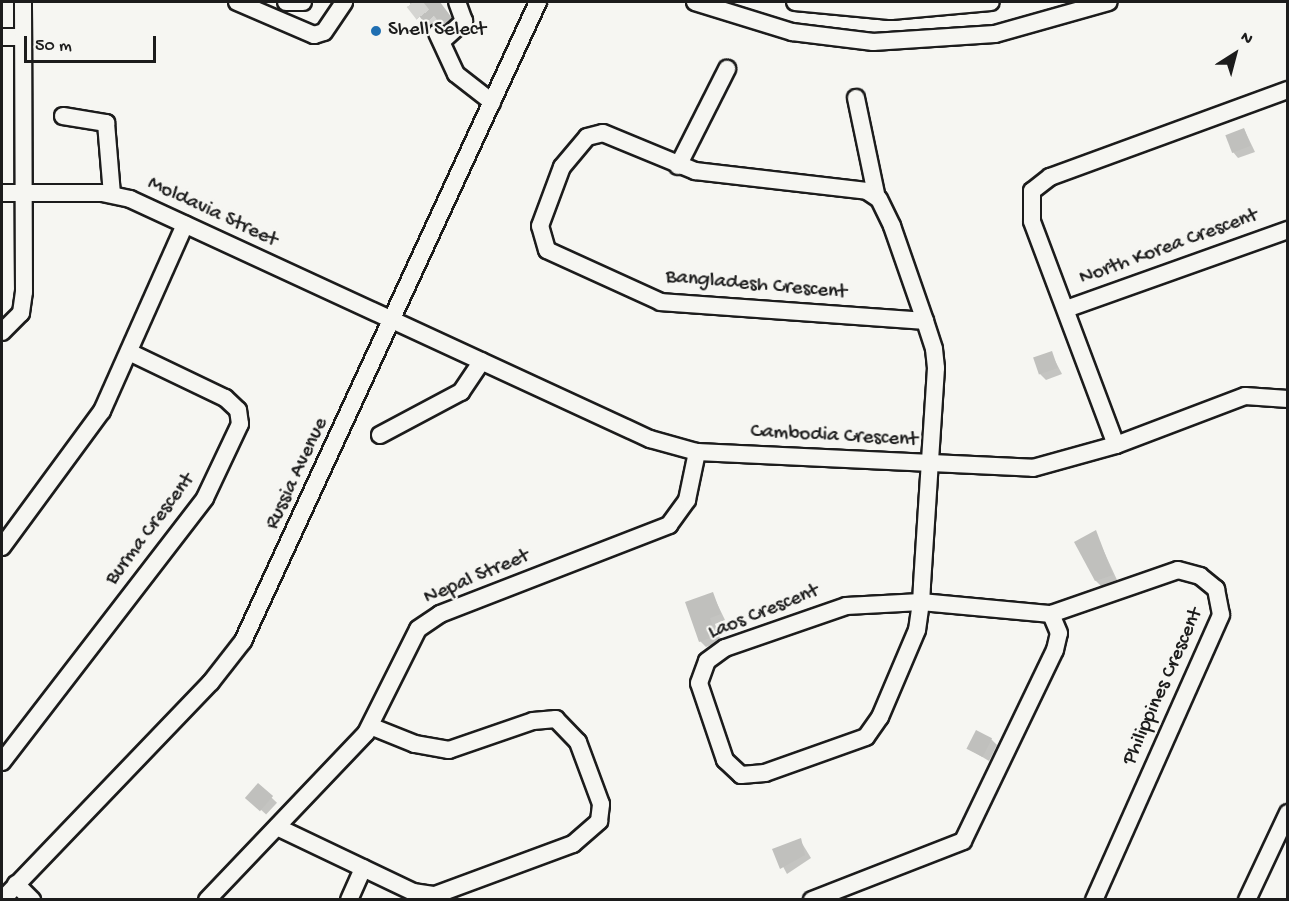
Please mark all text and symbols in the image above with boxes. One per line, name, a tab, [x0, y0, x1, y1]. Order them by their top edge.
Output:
place label: Shell Select	[388, 18, 486, 44]
scale bar	[27, 24, 159, 62]
marker: Shell Select	[369, 24, 383, 38]
north arrow	[1205, 24, 1265, 84]
text: N	[1236, 28, 1256, 50]
text: 50 m	[35, 36, 72, 57]
street label: Moldavia Street	[143, 172, 281, 254]
street label: North Korea Crescent	[1076, 204, 1262, 292]
street label: Bangladesh Crescent	[664, 266, 848, 306]
street label: Russia Avenue	[261, 414, 335, 534]
street label: Cambodia Crescent	[750, 420, 918, 454]
street label: Burma Crescent	[101, 469, 201, 591]
street label: Nepal Street	[420, 544, 534, 612]
street label: Laos Crescent	[705, 579, 823, 647]
street label: Philippines Crescent	[1118, 605, 1210, 769]

